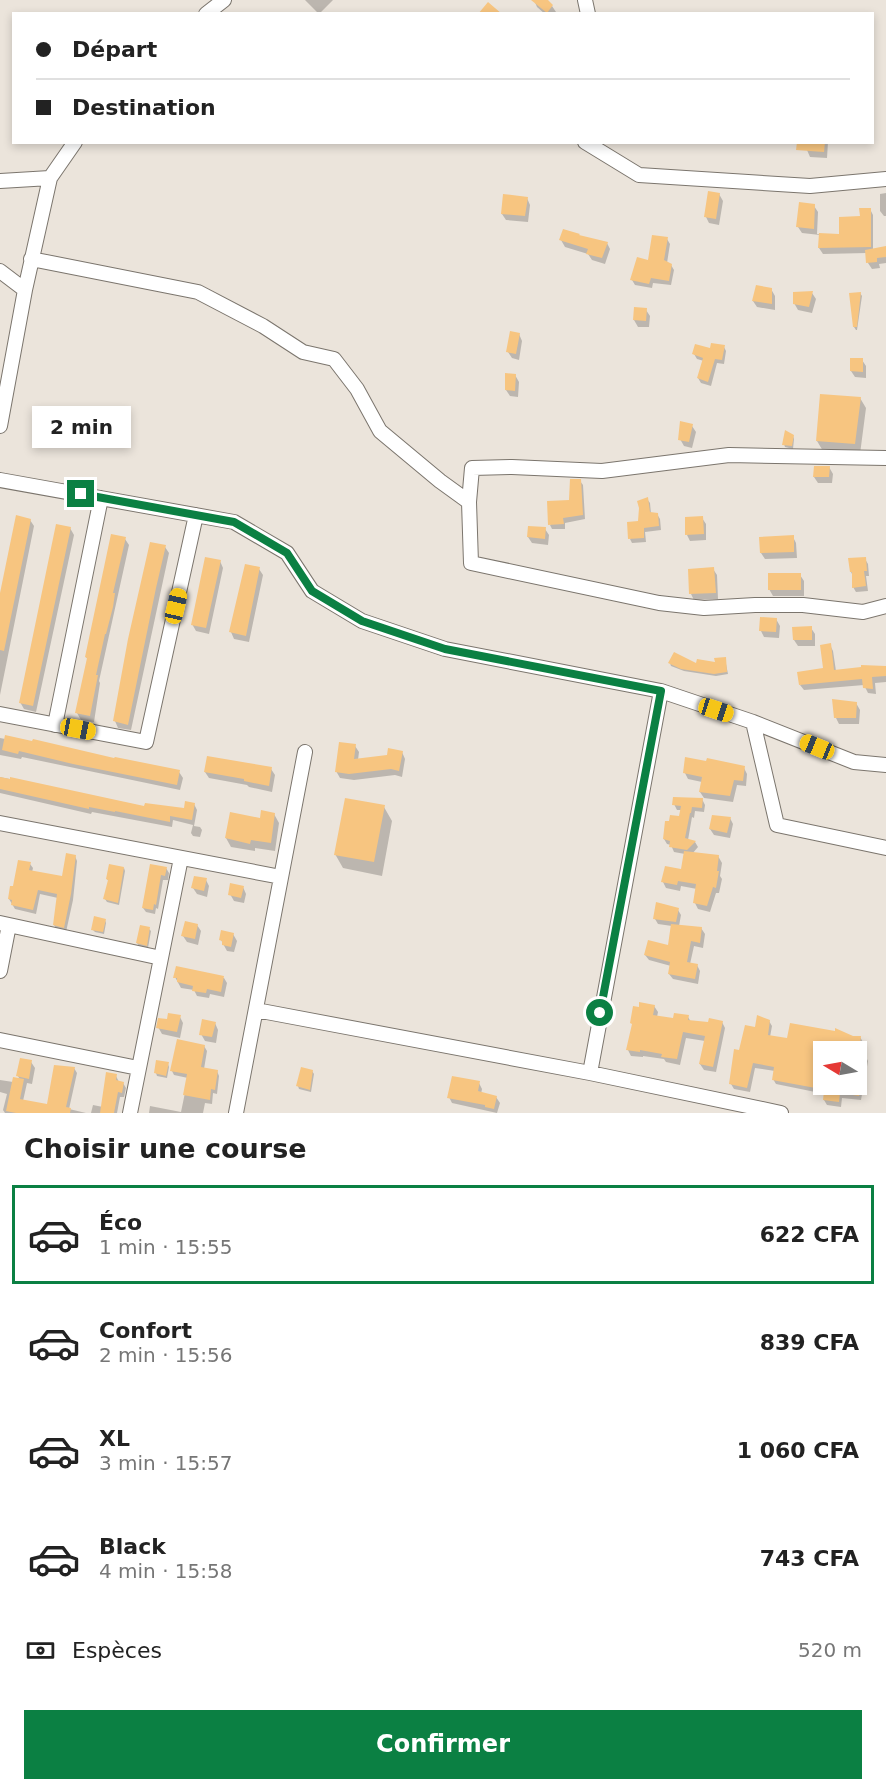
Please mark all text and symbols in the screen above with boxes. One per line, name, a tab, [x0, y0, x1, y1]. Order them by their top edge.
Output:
text: Départ	[72, 37, 157, 62]
text: Destination	[72, 95, 216, 120]
callout: 2 min	[32, 407, 130, 449]
text: 2 min	[50, 415, 113, 439]
route end	[67, 480, 94, 507]
car	[163, 586, 189, 626]
car	[696, 696, 736, 724]
car	[59, 717, 97, 741]
car	[797, 732, 837, 762]
route start	[586, 999, 613, 1026]
north arrow	[813, 1041, 867, 1095]
map controls	[813, 1041, 867, 1095]
text: Choisir une course	[24, 1133, 307, 1164]
icon: car	[27, 1208, 81, 1262]
text: Éco	[99, 1210, 142, 1235]
text: 622 CFA	[760, 1222, 859, 1247]
text: 1 min · 15:55	[99, 1235, 233, 1259]
icon: car	[27, 1316, 81, 1370]
text: Confort	[99, 1318, 192, 1343]
text: 839 CFA	[760, 1330, 859, 1355]
text: 2 min · 15:56	[99, 1343, 233, 1367]
icon: car	[27, 1424, 81, 1478]
text: XL	[99, 1426, 130, 1451]
text: 1 060 CFA	[737, 1438, 859, 1463]
text: 3 min · 15:57	[99, 1451, 233, 1475]
icon: car	[27, 1532, 81, 1586]
text: Black	[99, 1534, 166, 1559]
text: 743 CFA	[760, 1546, 859, 1571]
text: 4 min · 15:58	[99, 1559, 233, 1583]
icon: cash	[24, 1634, 57, 1667]
text: Espèces	[72, 1638, 162, 1663]
text: 520 m	[798, 1638, 862, 1662]
button: Confirmer	[24, 1710, 862, 1779]

